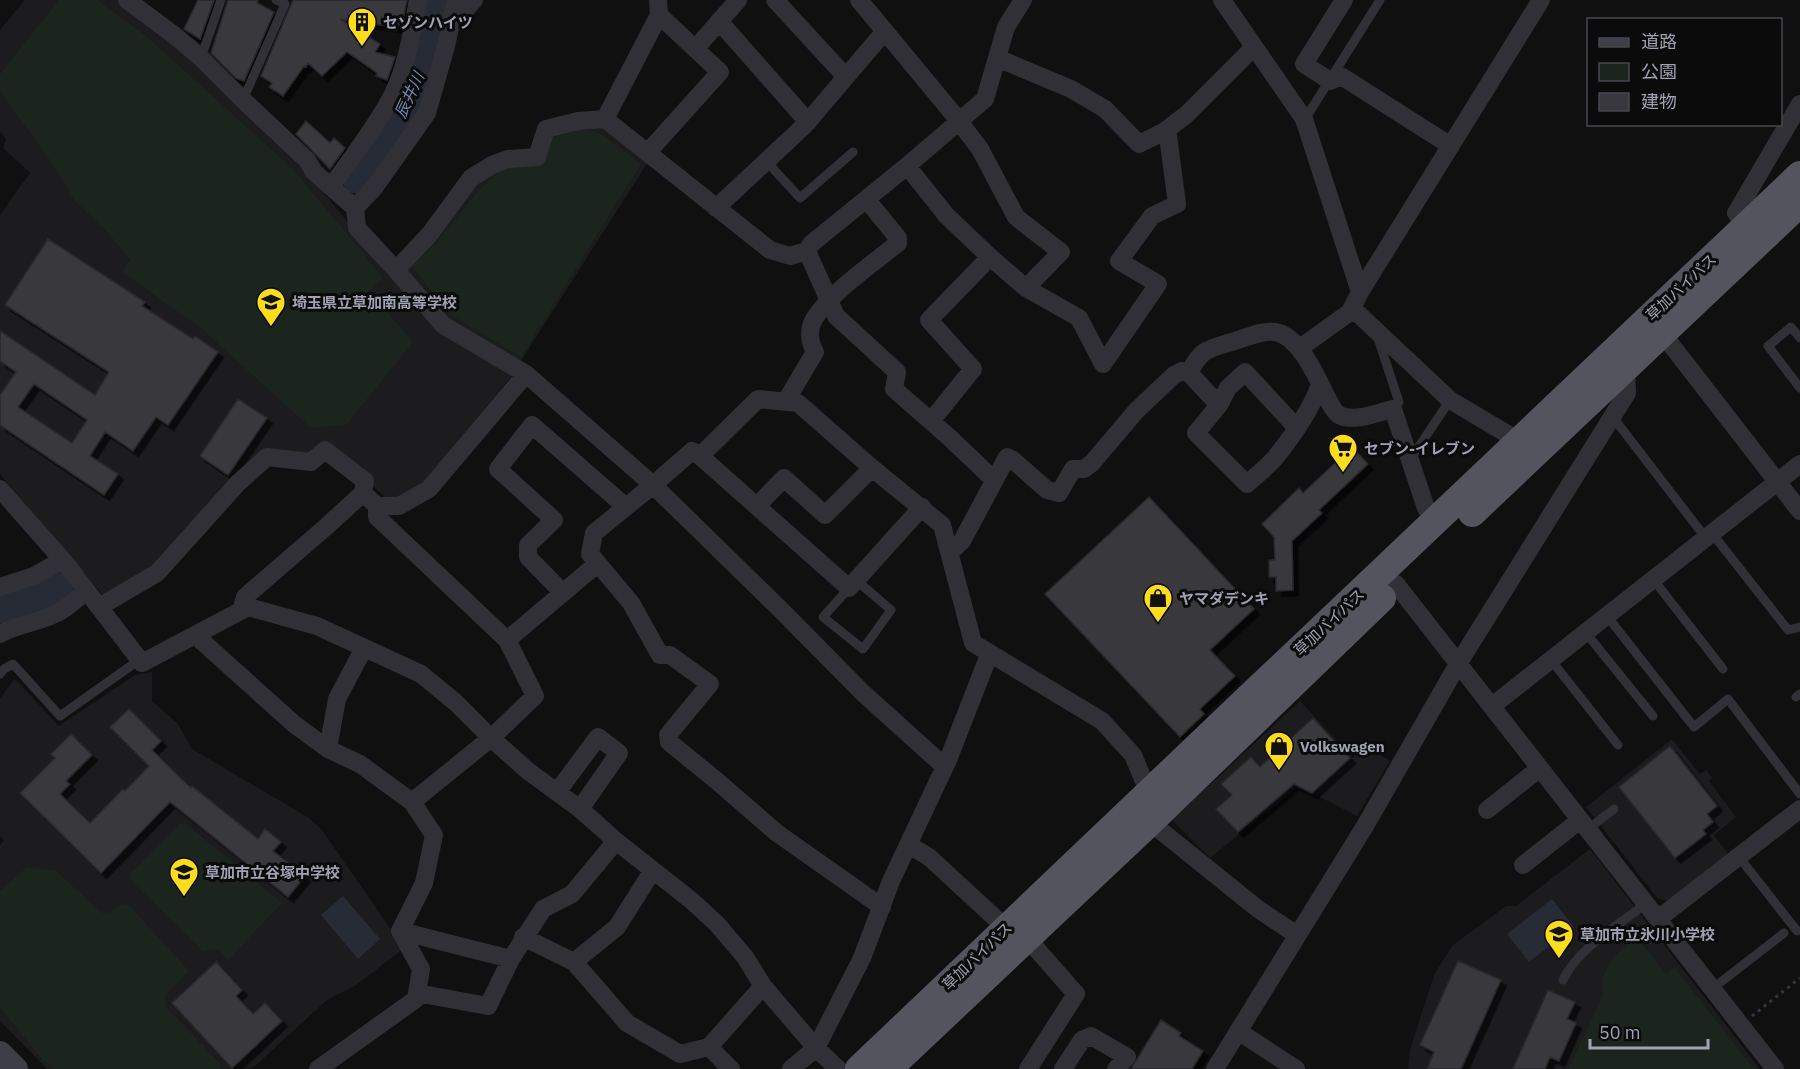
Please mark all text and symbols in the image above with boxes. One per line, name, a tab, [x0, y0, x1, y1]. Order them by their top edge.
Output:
building icon: セゾンハイツ	[346, 6, 378, 48]
place label: セゾンハイツ	[383, 13, 473, 32]
legend	[1587, 18, 1782, 126]
text: 道路	[1641, 30, 1677, 53]
text: 公園	[1641, 60, 1677, 83]
water label: 辰井川	[390, 67, 429, 121]
text: 建物	[1641, 90, 1677, 113]
street label: 草加バイパス	[1642, 249, 1720, 325]
school or university icon: 埼玉県立草加南高等学校	[255, 286, 287, 328]
place label: 埼玉県立草加南高等学校	[292, 293, 457, 312]
supermarket icon: セブン-イレブン	[1327, 432, 1359, 474]
place label: セブン-イレブン	[1364, 439, 1475, 458]
shop icon: ヤマダデンキ	[1142, 582, 1174, 624]
street label: 草加バイパス	[1290, 584, 1368, 660]
place label: ヤマダデンキ	[1179, 589, 1269, 608]
shop icon: Volkswagen	[1263, 730, 1295, 772]
place label: Volkswagen	[1300, 737, 1385, 756]
school or university icon: 草加市立谷塚中学校	[168, 856, 200, 898]
place label: 草加市立谷塚中学校	[205, 863, 340, 882]
street label: 草加バイパス	[938, 918, 1016, 994]
school or university icon: 草加市立氷川小学校	[1543, 918, 1575, 960]
place label: 草加市立氷川小学校	[1580, 925, 1715, 944]
scale bar	[1590, 1012, 1708, 1050]
text: 50 m	[1599, 1021, 1641, 1044]

